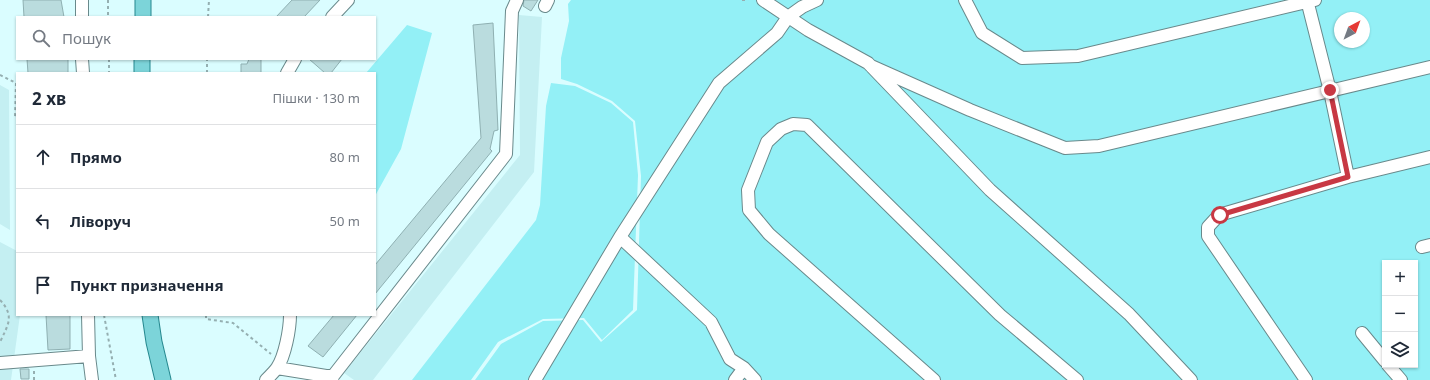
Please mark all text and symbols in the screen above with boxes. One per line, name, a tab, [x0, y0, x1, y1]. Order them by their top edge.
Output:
north arrow	[1334, 12, 1370, 48]
search box	[16, 16, 376, 60]
icon: search	[30, 27, 52, 49]
text: Пошук	[62, 28, 111, 48]
route end	[1321, 81, 1339, 99]
text: 2 хв	[32, 87, 66, 110]
text: Пішки · 130 m	[272, 89, 360, 107]
icon: ahead	[32, 146, 54, 168]
text: Прямо	[70, 147, 122, 167]
text: 80 m	[330, 148, 360, 166]
route start	[1211, 206, 1229, 224]
icon: left	[32, 210, 54, 232]
text: Ліворуч	[70, 211, 131, 231]
text: 50 m	[330, 212, 360, 230]
map controls	[1382, 260, 1418, 368]
button: +	[1382, 260, 1418, 296]
icon: arrive	[32, 274, 54, 296]
text: Пункт призначення	[70, 275, 224, 295]
button: −	[1382, 296, 1418, 332]
button: layers	[1382, 332, 1418, 368]

